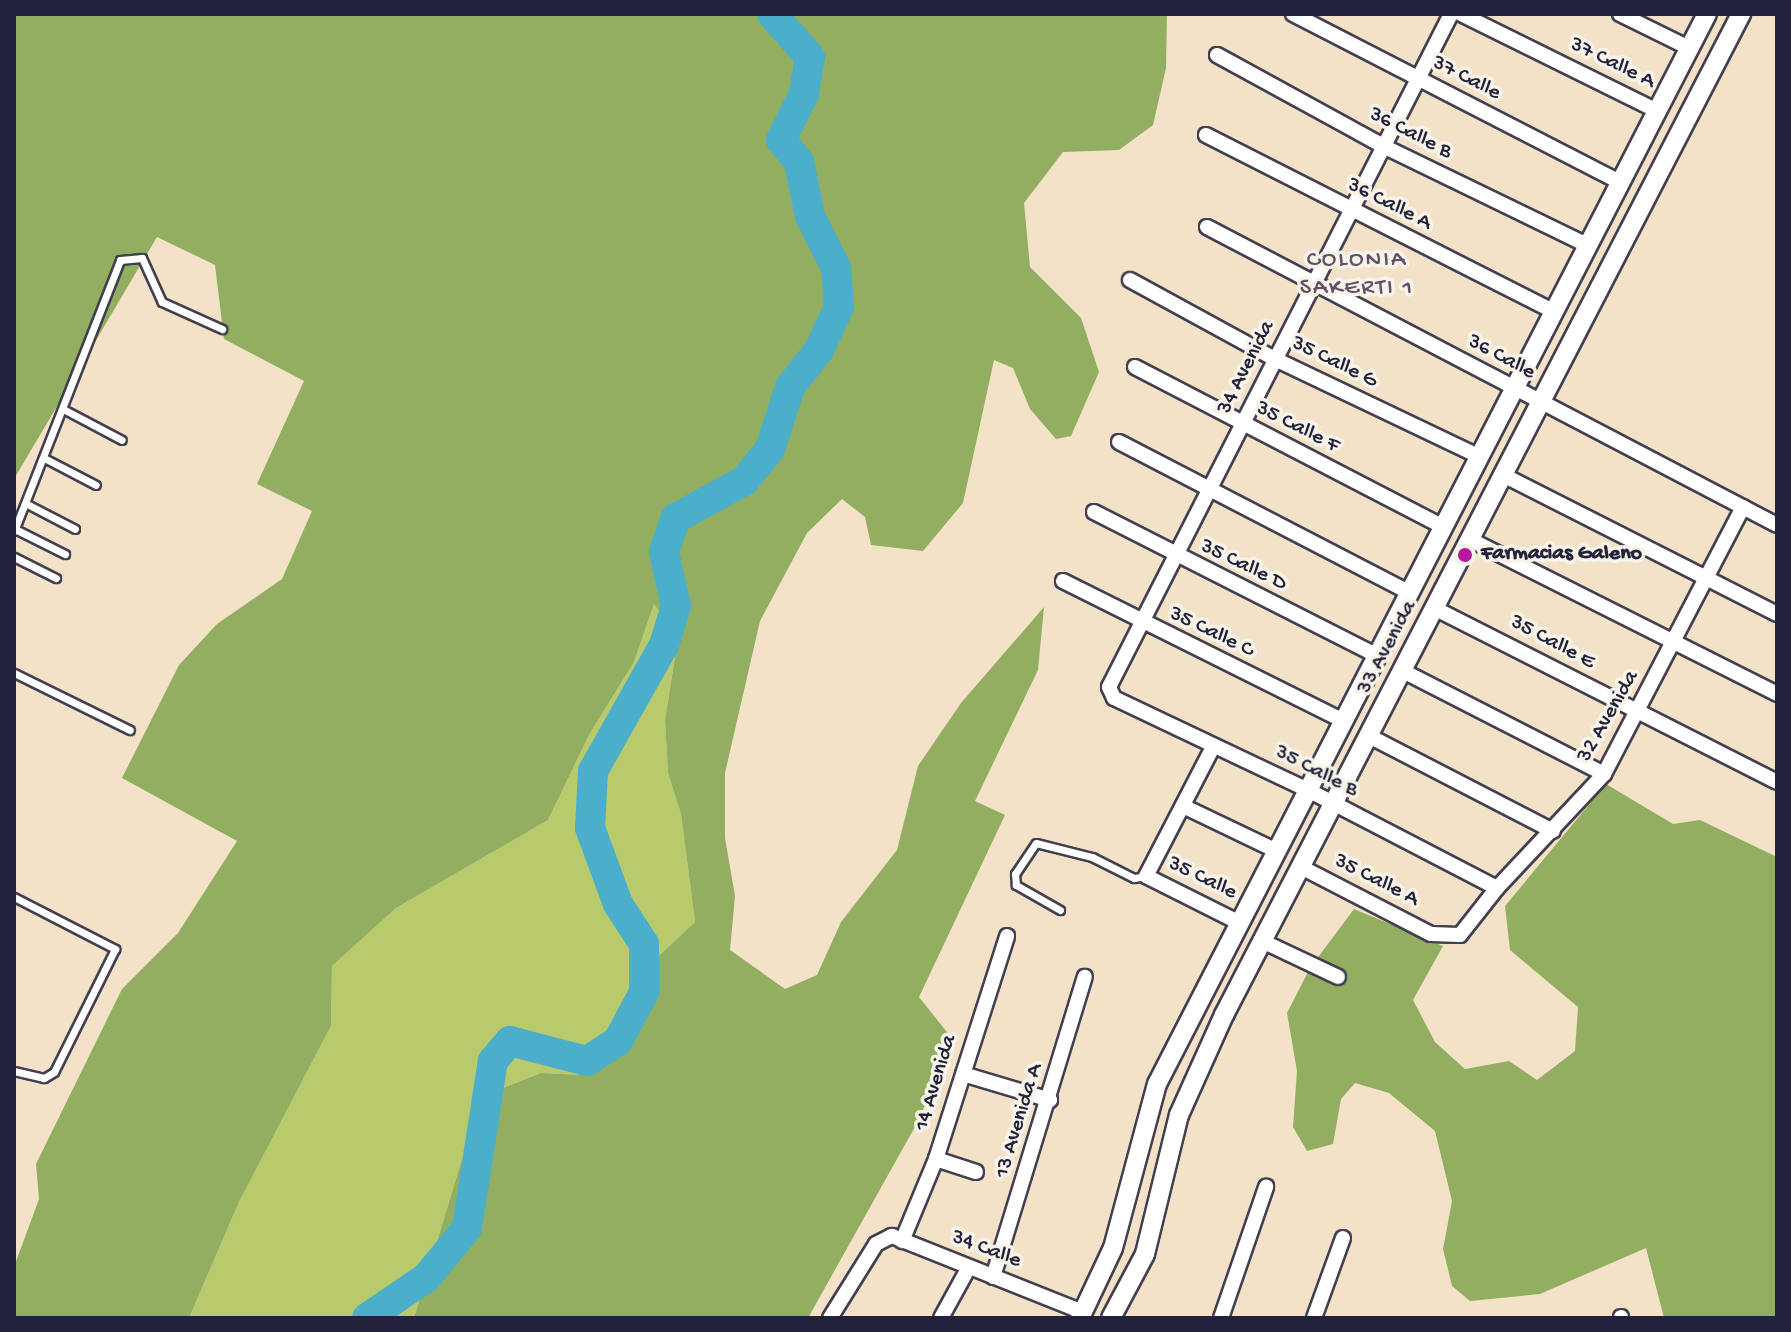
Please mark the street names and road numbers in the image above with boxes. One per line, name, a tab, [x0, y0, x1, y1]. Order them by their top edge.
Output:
street label: 37 Calle A	[1565, 32, 1659, 96]
street label: 37 Calle	[1427, 51, 1505, 107]
street label: 36 Calle B	[1364, 102, 1456, 166]
street label: 36 Calle A	[1342, 173, 1436, 237]
street label: 34 Avenida	[1212, 317, 1282, 419]
street label: 36 Calle	[1463, 329, 1539, 387]
street label: 35 Calle G	[1287, 331, 1381, 395]
street label: 35 Calle F	[1251, 396, 1343, 460]
street label: 35 Calle D	[1195, 534, 1291, 598]
street label: 33 Avenida	[1352, 597, 1424, 699]
street label: 35 Calle C	[1165, 601, 1257, 665]
street label: 35 Calle E	[1505, 610, 1599, 676]
street label: 32 Avenida	[1572, 666, 1646, 768]
street label: 35 Calle B	[1270, 740, 1362, 804]
street label: 35 Calle A	[1329, 848, 1423, 914]
street label: 35 Calle	[1163, 851, 1241, 907]
street label: 14 Avenida	[910, 1032, 964, 1134]
street label: 13 Avenida A	[990, 1061, 1050, 1181]
street label: 34 Calle	[948, 1225, 1024, 1275]

